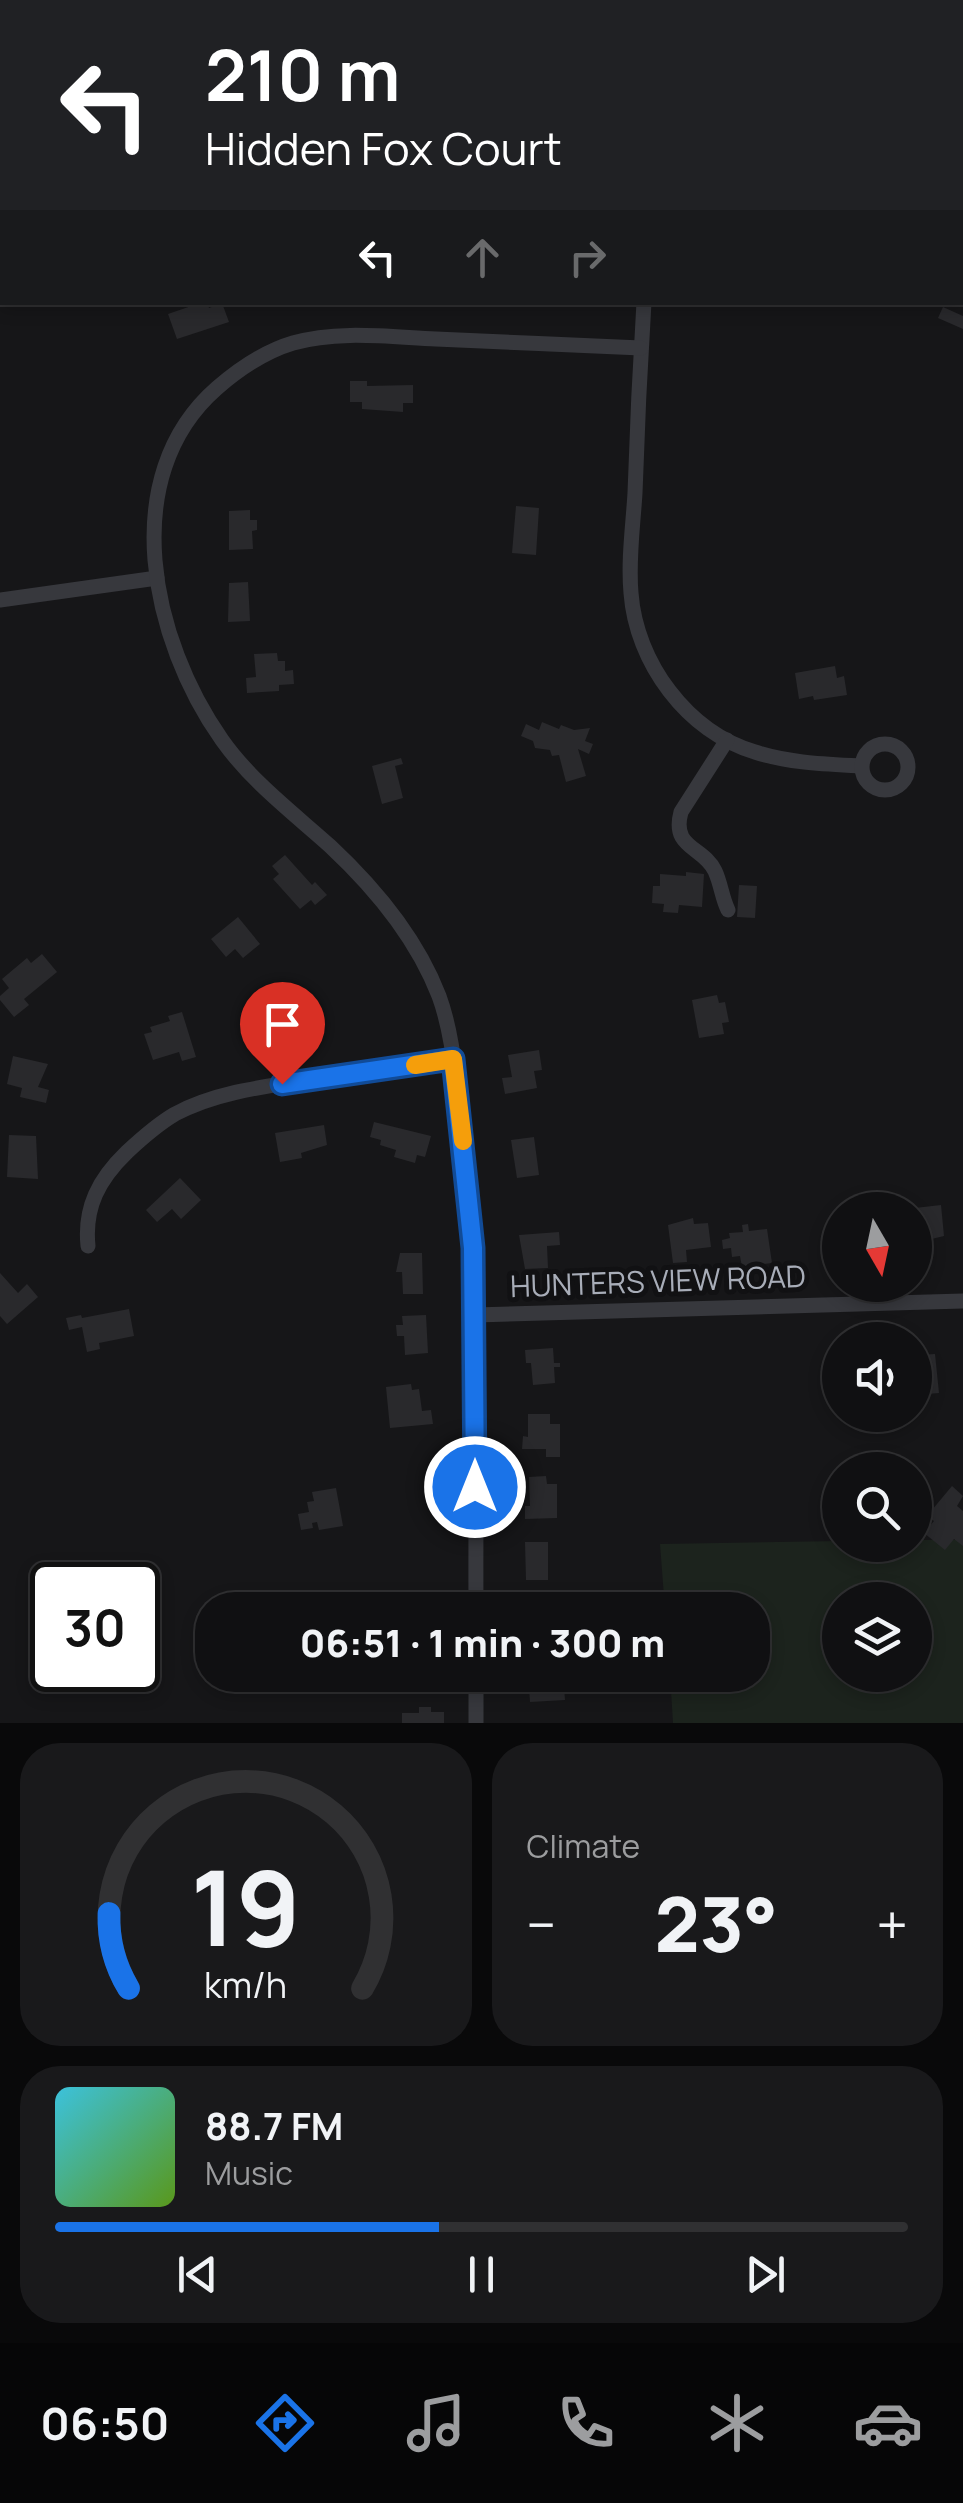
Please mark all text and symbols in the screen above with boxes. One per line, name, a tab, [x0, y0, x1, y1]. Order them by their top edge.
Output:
text: 210 m	[205, 26, 400, 122]
icon: left	[40, 40, 170, 170]
text: Hidden Fox Court	[205, 117, 562, 179]
icon: left	[350, 230, 405, 285]
icon: ahead	[455, 230, 510, 285]
icon: right	[560, 230, 615, 285]
pin	[240, 982, 325, 1085]
icon: arrive	[255, 997, 310, 1052]
north arrow	[822, 1192, 932, 1302]
map controls	[822, 1192, 932, 1692]
street label: HUNTERS VIEW ROAD	[509, 1255, 807, 1306]
button: sound	[822, 1322, 932, 1432]
position arrow	[423, 1435, 527, 1539]
button: search	[822, 1452, 932, 1562]
speed limit sign: 30	[30, 1562, 160, 1692]
button: layers	[822, 1582, 932, 1692]
text: 06:51 · 1 min · 300 m	[300, 1616, 665, 1668]
text: Climate	[527, 1824, 640, 1868]
text: 19	[191, 1835, 301, 1977]
text: 23°	[655, 1872, 778, 1975]
text: −	[527, 1886, 556, 1962]
text: +	[876, 1886, 908, 1962]
text: km/h	[204, 1960, 287, 2009]
text: 88.7 FM	[205, 2099, 343, 2151]
text: Music	[205, 2151, 293, 2195]
icon: previous	[170, 2247, 225, 2302]
icon: pause	[454, 2247, 509, 2302]
icon: next	[738, 2247, 793, 2302]
icon: directions	[250, 2388, 320, 2458]
icon: music	[401, 2388, 471, 2458]
icon: phone	[551, 2388, 621, 2458]
icon: climate	[702, 2388, 772, 2458]
icon: car	[853, 2388, 923, 2458]
text: 06:50	[40, 2392, 169, 2454]

